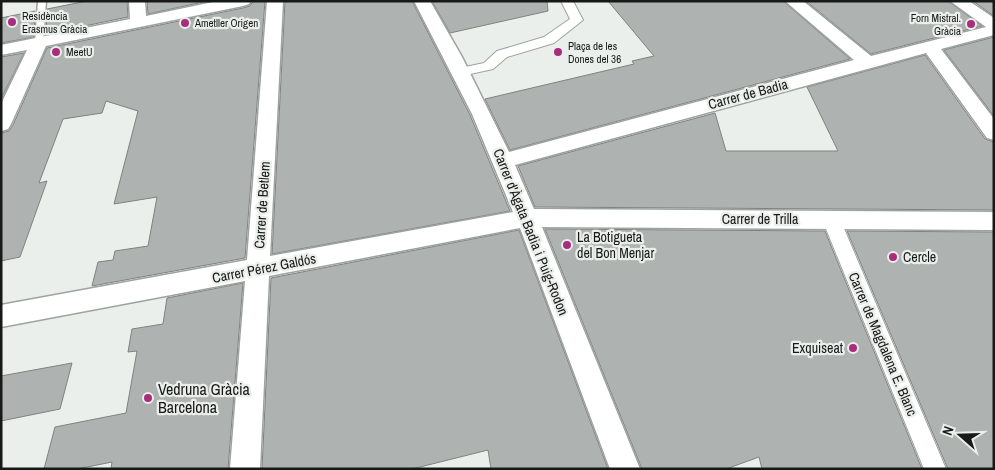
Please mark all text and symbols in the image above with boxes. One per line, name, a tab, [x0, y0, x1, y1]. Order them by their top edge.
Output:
place label: Residència Erasmus Gràcia	[22, 9, 87, 36]
place label: Forn Mistral. Gràcia	[911, 11, 961, 38]
marker: Residència Erasmus Gràcia	[6, 16, 18, 28]
place label: Ametller Origen	[194, 16, 258, 30]
marker: Ametller Origen	[179, 17, 191, 29]
marker: Forn Mistral. Gràcia	[965, 18, 977, 30]
place label: Plaça de les Dones del 36	[568, 39, 621, 66]
place label: MeetU	[66, 45, 93, 59]
marker: MeetU	[50, 46, 62, 58]
marker: Plaça de les Dones del 36	[552, 46, 564, 58]
street label: Carrer de Badia	[706, 75, 790, 113]
street label: Carrer d'Àgata Badia i Puig-Rodon	[489, 146, 573, 318]
street label: Carrer de Betlem	[250, 161, 274, 249]
street label: Carrer de Trilla	[722, 210, 799, 228]
place label: La Botigueta del Bon Menjar	[577, 228, 654, 262]
marker: La Botigueta del Bon Menjar	[561, 239, 573, 251]
place label: Cercle	[903, 248, 936, 266]
street label: Carrer Pérez Galdós	[211, 249, 318, 287]
marker: Cercle	[887, 251, 899, 263]
street label: Carrer de Magdalena E. Blanc	[845, 269, 922, 419]
place label: Exquiseat	[792, 339, 843, 357]
marker: Exquiseat	[847, 342, 859, 354]
place label: Vedruna Gràcia Barcelona	[158, 378, 251, 418]
marker: Vedruna Gràcia Barcelona	[142, 392, 154, 404]
north arrow	[935, 410, 985, 460]
text: N	[938, 424, 958, 438]

